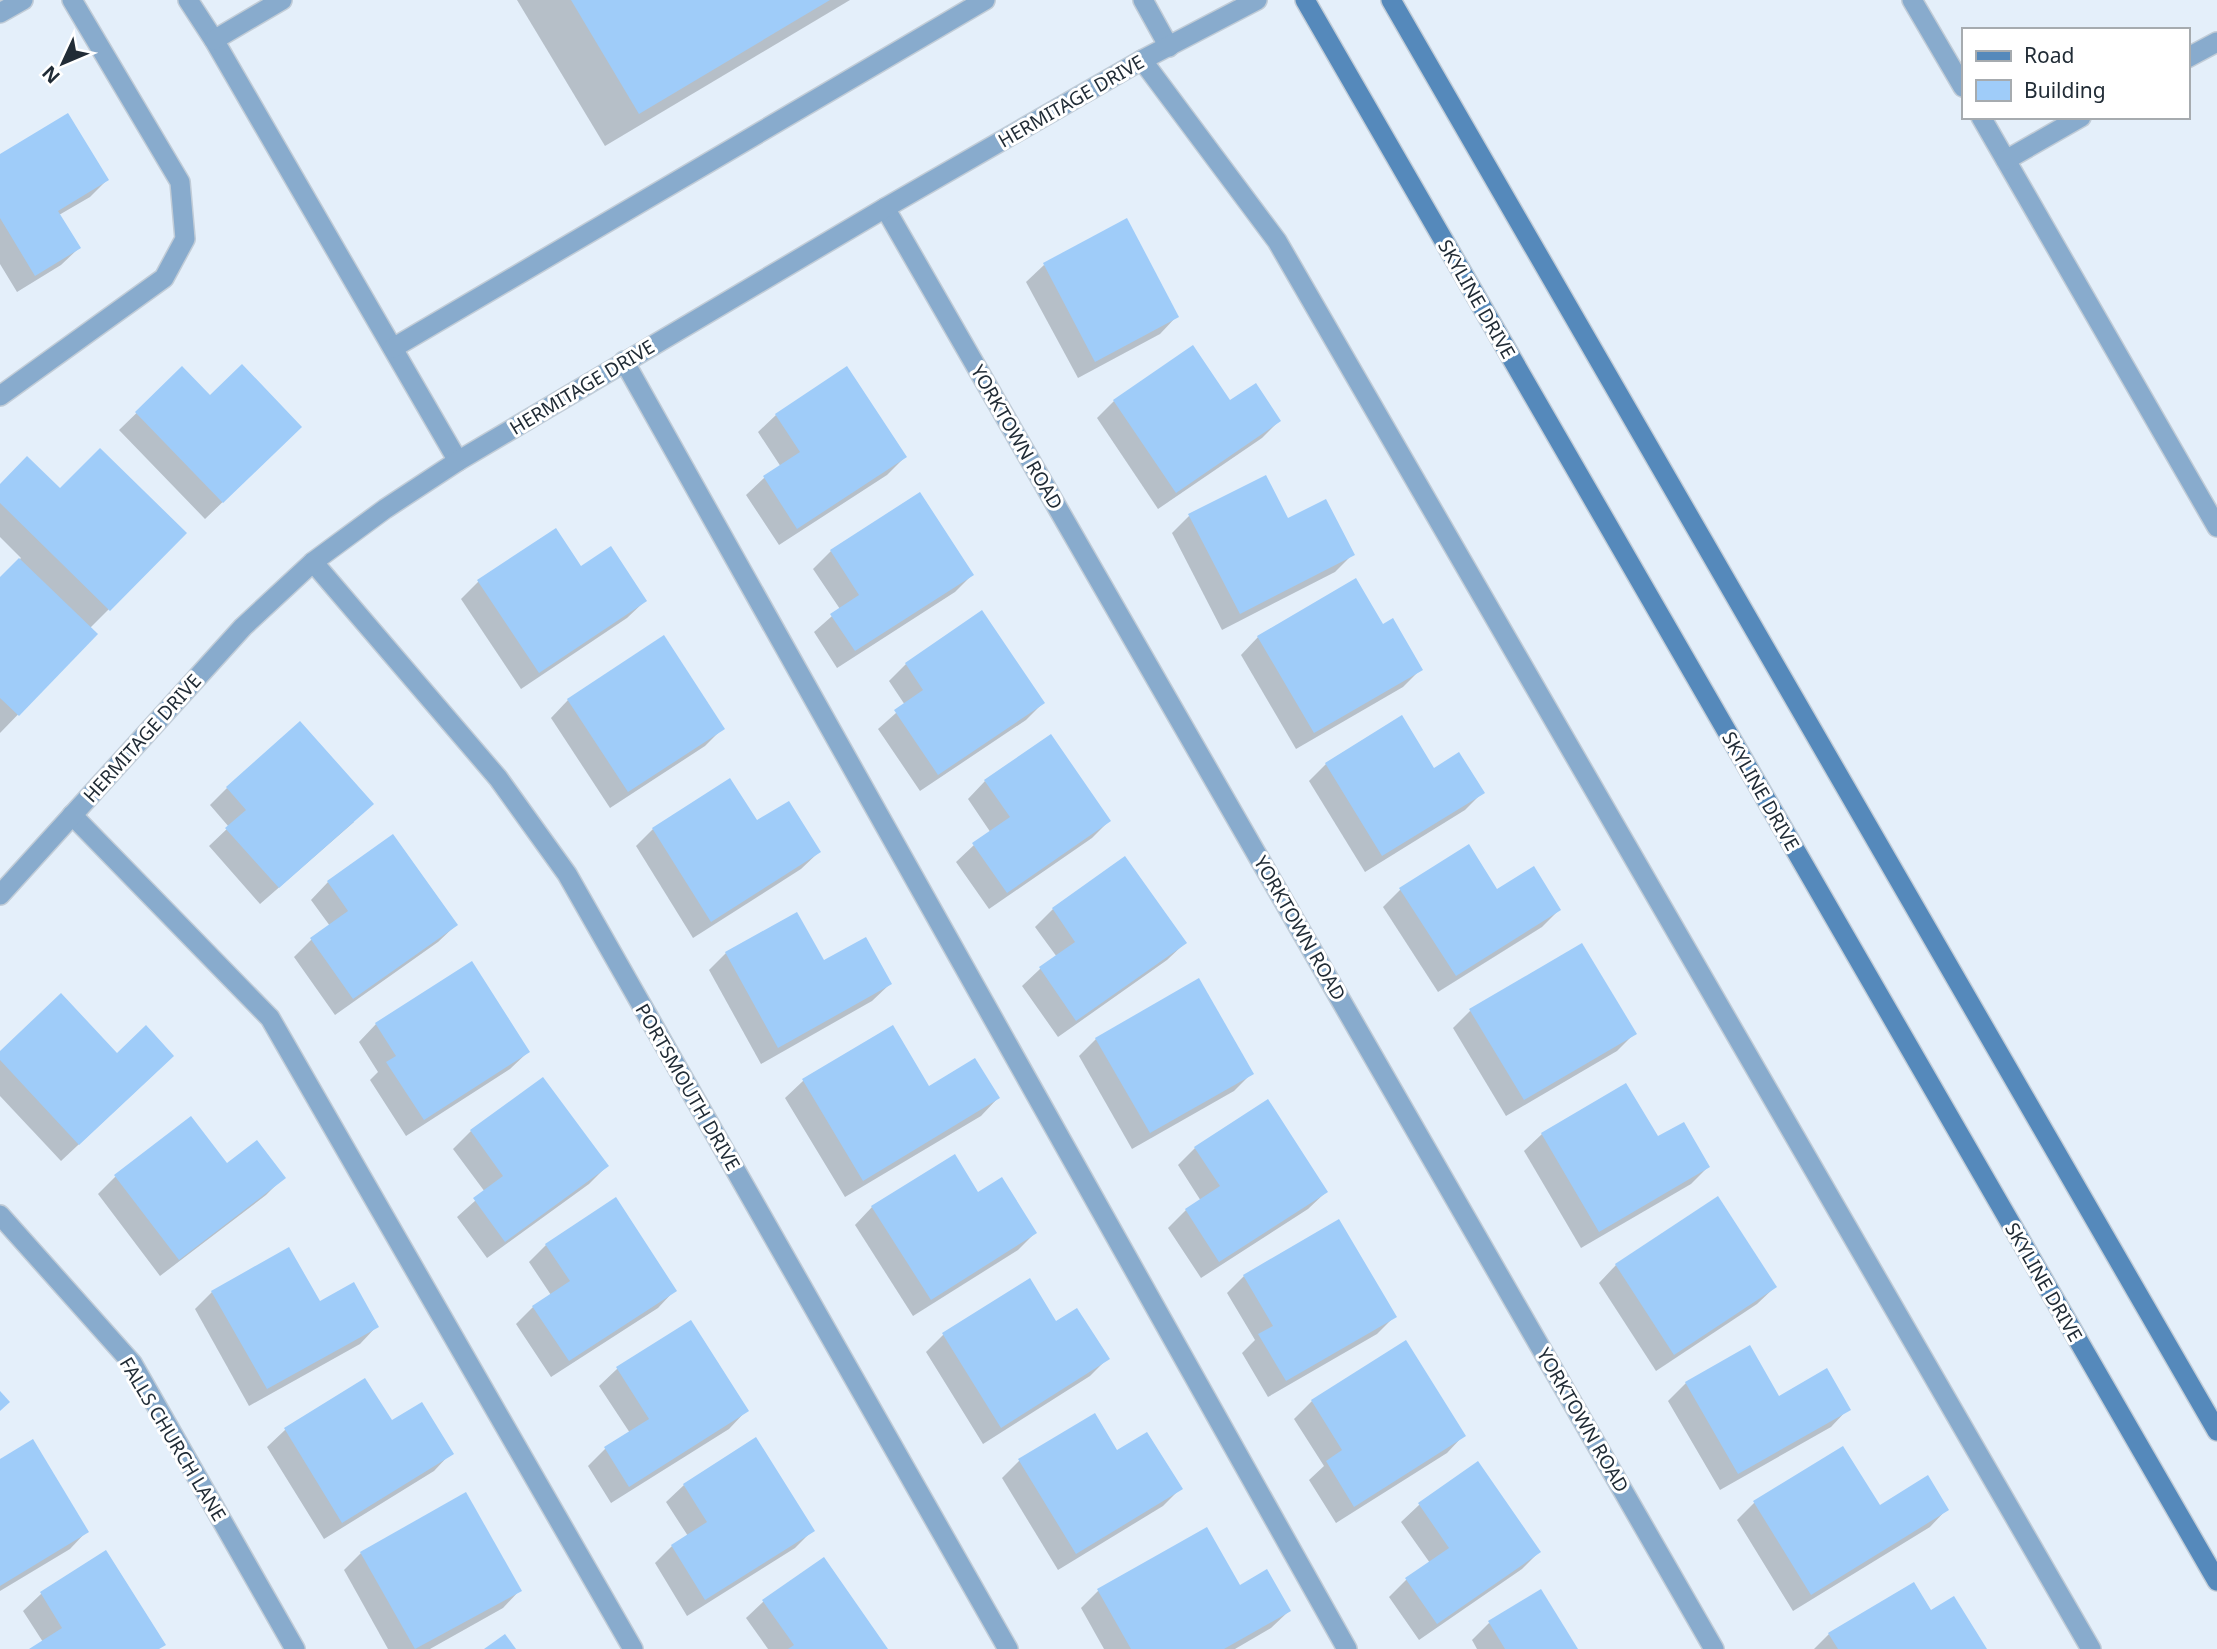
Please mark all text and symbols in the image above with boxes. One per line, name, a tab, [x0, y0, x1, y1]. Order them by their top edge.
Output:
north arrow	[28, 28, 98, 98]
legend	[1962, 28, 2189, 119]
text: Road	[2024, 41, 2074, 69]
street label: HERMITAGE DRIVE	[993, 49, 1149, 153]
text: N	[36, 60, 65, 89]
text: Building	[2024, 76, 2106, 104]
street label: SKYLINE DRIVE	[1432, 235, 1522, 363]
street label: HERMITAGE DRIVE	[505, 333, 659, 441]
street label: YORKTOWN ROAD	[965, 360, 1069, 514]
street label: HERMITAGE DRIVE	[77, 668, 207, 808]
street label: SKYLINE DRIVE	[1716, 727, 1806, 855]
street label: YORKTOWN ROAD	[1248, 851, 1352, 1005]
street label: PORTSMOUTH DRIVE	[630, 999, 746, 1175]
street label: SKYLINE DRIVE	[1999, 1218, 2089, 1346]
street label: YORKTOWN ROAD	[1531, 1343, 1635, 1497]
street label: FALLS CHURCH LANE	[114, 1352, 232, 1526]

